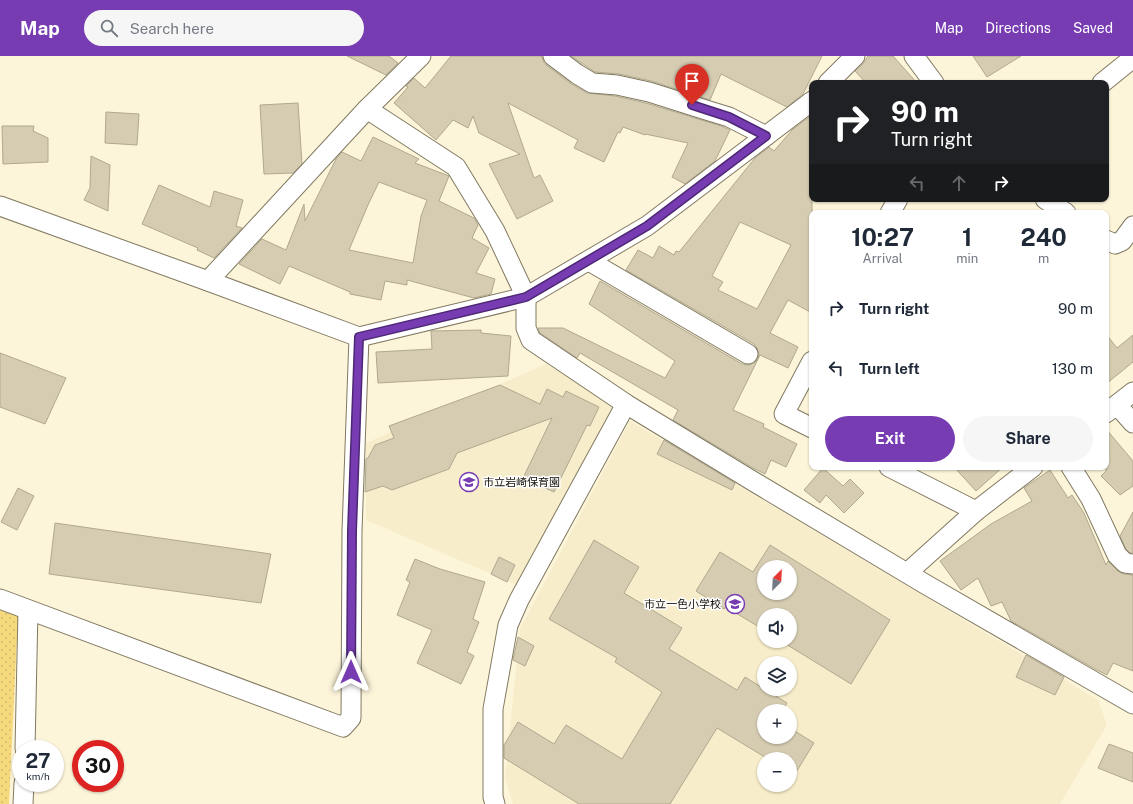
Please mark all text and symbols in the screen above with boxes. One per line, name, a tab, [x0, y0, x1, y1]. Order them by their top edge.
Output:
search box	[84, 10, 364, 46]
text: Map	[20, 17, 60, 39]
icon: search	[98, 17, 120, 39]
text: Search here	[130, 20, 214, 37]
text: Map	[935, 20, 963, 36]
text: Directions	[985, 20, 1051, 36]
text: Saved	[1073, 20, 1113, 36]
pin	[675, 64, 709, 105]
icon: arrive	[681, 70, 703, 92]
text: 90 m	[891, 95, 959, 128]
icon: right	[825, 96, 877, 148]
text: Turn right	[891, 129, 973, 150]
icon: left	[906, 172, 928, 194]
icon: ahead	[948, 172, 970, 194]
icon: right	[990, 172, 1012, 194]
text: 10:27	[851, 223, 914, 251]
text: 1	[962, 223, 972, 251]
text: 240	[1020, 223, 1067, 251]
text: Arrival	[863, 251, 903, 266]
text: min	[956, 251, 978, 266]
text: m	[1038, 251, 1049, 266]
icon: right	[825, 297, 847, 319]
text: Turn right	[859, 300, 929, 317]
text: 90 m	[1058, 300, 1093, 317]
icon: left	[825, 357, 847, 379]
text: Turn left	[859, 360, 920, 377]
text: 130 m	[1052, 360, 1093, 377]
button: Exit	[825, 416, 955, 462]
button: Share	[963, 416, 1093, 462]
school or university icon: 市立岩崎保育園	[458, 471, 480, 493]
place label: 市立岩崎保育園	[483, 476, 560, 488]
north arrow	[757, 560, 797, 600]
map controls	[757, 560, 797, 792]
school or university icon: 市立一色小学校	[724, 593, 746, 615]
place label: 市立一色小学校	[644, 598, 721, 610]
button: sound	[757, 608, 797, 648]
position arrow	[330, 651, 372, 693]
button: layers	[757, 656, 797, 696]
button: +	[757, 704, 797, 744]
speed limit sign: 30	[72, 740, 124, 792]
text: 27	[25, 749, 51, 773]
button: −	[757, 752, 797, 792]
text: km/h	[26, 770, 50, 782]

